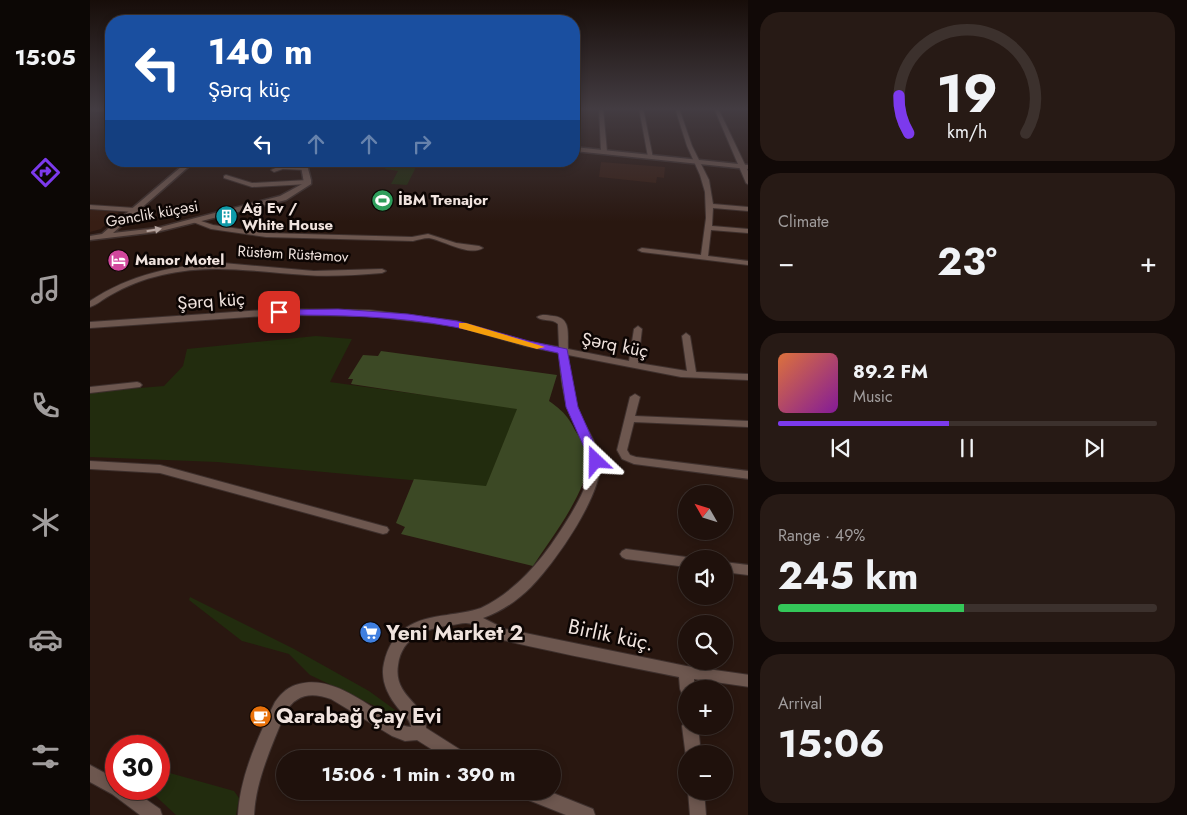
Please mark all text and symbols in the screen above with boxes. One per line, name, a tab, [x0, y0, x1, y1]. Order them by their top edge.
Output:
text: 140 m	[208, 27, 313, 77]
icon: left	[125, 35, 190, 100]
text: 15:05	[14, 41, 76, 73]
text: 19	[937, 56, 998, 132]
text: Şərq küç	[208, 73, 290, 105]
text: km/h	[947, 119, 988, 145]
icon: left	[249, 130, 277, 158]
icon: ahead	[302, 130, 330, 158]
icon: ahead	[355, 130, 383, 158]
icon: right	[408, 130, 436, 158]
icon: directions	[28, 155, 63, 190]
sports icon: İBM Trenajor	[370, 188, 394, 212]
place label: İBM Trenajor	[398, 189, 489, 211]
street label: Gənclik küçəsi	[104, 195, 200, 233]
place label: Ağ Ev / White House	[241, 197, 334, 236]
building icon: Ağ Ev / White House	[214, 205, 238, 229]
text: Climate	[778, 210, 829, 233]
one-way arrow	[146, 225, 162, 233]
text: 23°	[937, 234, 997, 289]
street label: Rüstəm Rüstəmov	[237, 240, 349, 268]
text: −	[778, 242, 795, 283]
text: +	[1140, 242, 1157, 283]
hotel icon: Manor Motel	[107, 248, 131, 272]
place label: Manor Motel	[135, 249, 224, 271]
icon: music	[28, 272, 63, 307]
street label: Şərq küç	[176, 286, 246, 316]
pin	[258, 291, 300, 333]
icon: arrive	[265, 298, 293, 326]
street label: Şərq küç	[579, 326, 651, 364]
text: 89.2 FM	[853, 358, 928, 385]
text: Music	[853, 385, 893, 408]
icon: phone	[28, 388, 63, 423]
position arrow	[569, 434, 621, 486]
icon: previous	[827, 434, 855, 462]
icon: pause	[953, 434, 981, 462]
icon: next	[1080, 434, 1108, 462]
north arrow	[678, 485, 732, 540]
map controls	[678, 485, 733, 800]
icon: climate	[28, 505, 63, 540]
text: Range · 49%	[778, 524, 865, 547]
text: 245 km	[778, 548, 918, 603]
button: sound	[678, 550, 733, 605]
street label: Birlik küç.	[565, 611, 657, 659]
button: search	[678, 615, 733, 670]
place label: Yeni Market 2	[385, 618, 523, 648]
supermarket icon: Yeni Market 2	[358, 621, 382, 645]
icon: car	[28, 622, 63, 657]
button: +	[678, 680, 733, 735]
text: Arrival	[778, 692, 822, 715]
place label: Qarabağ Çay Evi	[276, 701, 441, 731]
cafe icon: Qarabağ Çay Evi	[248, 704, 272, 728]
text: 15:06	[778, 716, 885, 771]
speed limit sign: 30	[105, 735, 170, 800]
icon: filters	[28, 739, 63, 774]
button: −	[678, 745, 733, 800]
text: 15:06 · 1 min · 390 m	[322, 761, 515, 788]

